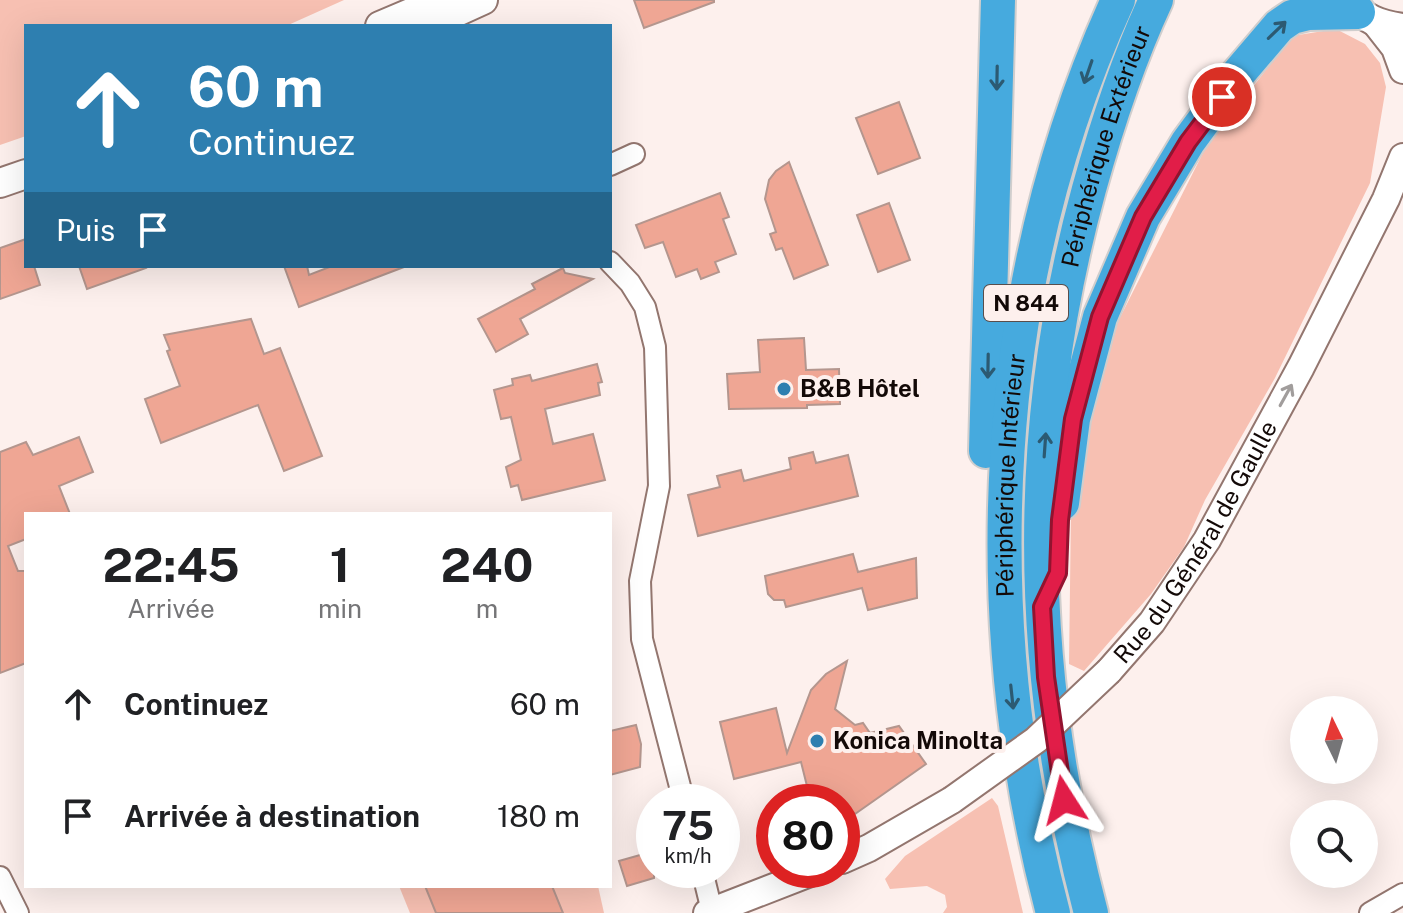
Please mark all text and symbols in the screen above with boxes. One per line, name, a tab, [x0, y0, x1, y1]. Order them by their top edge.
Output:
street label: Périphérique Extérieur	[1055, 21, 1156, 270]
one-way arrow	[1267, 21, 1287, 40]
text: 60 m	[188, 54, 324, 120]
icon: ahead	[56, 56, 160, 160]
one-way arrow	[1080, 59, 1094, 84]
pin	[1188, 63, 1256, 131]
one-way arrow	[989, 64, 1005, 91]
icon: arrive	[1200, 75, 1244, 119]
text: Continuez	[188, 121, 355, 163]
icon: arrive	[131, 208, 175, 252]
text: Puis	[56, 212, 115, 248]
road number: N 844	[984, 285, 1068, 321]
one-way arrow	[981, 352, 996, 379]
street label: Périphérique Intérieur	[990, 352, 1030, 598]
place label: B&B Hôtel	[800, 374, 920, 402]
marker: B&B Hôtel	[775, 380, 793, 398]
one-way arrow	[1279, 383, 1295, 407]
street label: Rue du Général de Gaulle	[1107, 416, 1282, 669]
one-way arrow	[1038, 432, 1053, 459]
text: 22:45	[102, 536, 240, 593]
text: 1	[330, 536, 350, 593]
text: 240	[441, 536, 534, 593]
text: Arrivée	[127, 593, 215, 624]
text: min	[318, 593, 362, 624]
text: m	[476, 593, 498, 624]
icon: ahead	[56, 682, 100, 726]
one-way arrow	[1005, 683, 1020, 710]
text: Continuez	[124, 686, 268, 722]
text: 60 m	[510, 686, 580, 722]
north arrow	[1290, 696, 1378, 784]
map controls	[1290, 696, 1378, 888]
place label: Konica Minolta	[833, 726, 1003, 754]
marker: Konica Minolta	[808, 732, 826, 750]
position arrow	[1022, 758, 1106, 842]
speed limit sign: 80	[756, 784, 860, 888]
icon: arrive	[56, 794, 100, 838]
text: Arrivée à destination	[124, 798, 420, 834]
text: 180 m	[497, 798, 580, 834]
button: search	[1290, 800, 1378, 888]
text: 75	[662, 802, 714, 849]
text: km/h	[664, 844, 712, 868]

